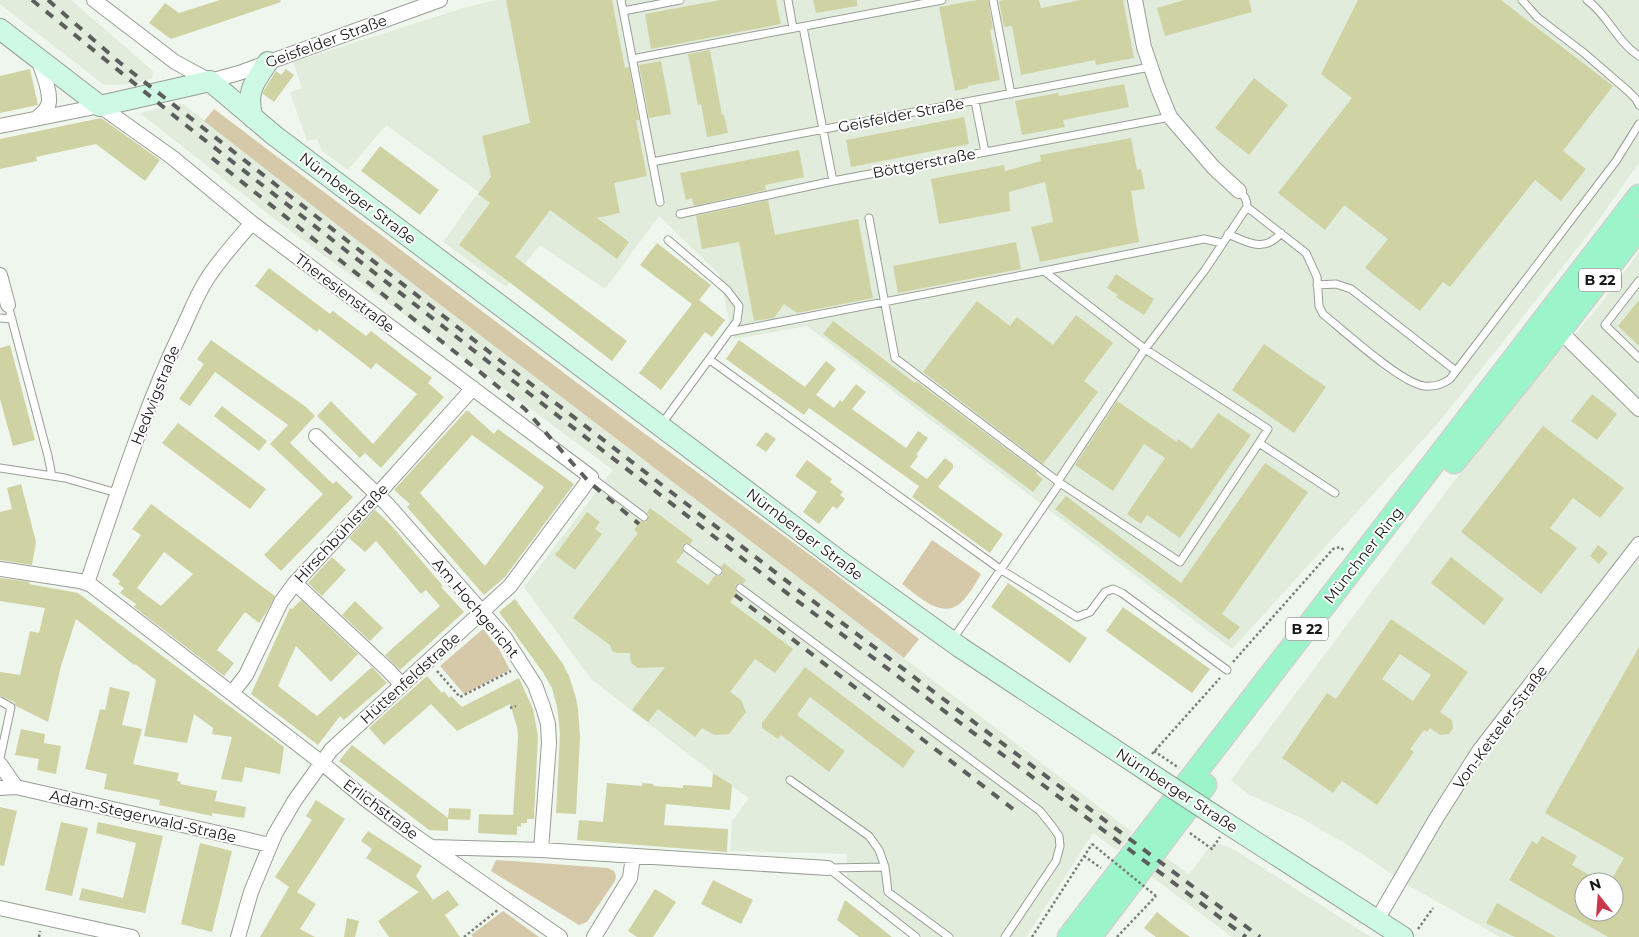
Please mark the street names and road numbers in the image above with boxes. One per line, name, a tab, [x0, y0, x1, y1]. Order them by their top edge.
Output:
street label: Geisfelder Straße	[263, 10, 389, 72]
street label: Geisfelder Straße	[836, 93, 966, 137]
street label: Böttgerstraße	[871, 144, 977, 182]
street label: Nürnberger Straße	[296, 148, 420, 248]
street label: Theresienstraße	[291, 249, 399, 337]
road number: B 22	[1579, 268, 1621, 292]
street label: Hedwigstraße	[126, 342, 184, 448]
street label: Hirschbühlstraße	[290, 479, 392, 587]
street label: Nürnberger Straße	[743, 484, 867, 584]
street label: Münchner Ring	[1319, 503, 1407, 607]
street label: Am Hochgericht	[429, 554, 523, 662]
road number: B 22	[1286, 618, 1328, 640]
street label: Hüttenfeldstraße	[356, 628, 464, 728]
street label: Von-Ketteler-Straße	[1449, 662, 1551, 792]
street label: Nürnberger Straße	[1113, 744, 1241, 836]
street label: Erlichstraße	[340, 775, 422, 843]
street label: Adam-Stegerwald-Straße	[48, 785, 238, 847]

